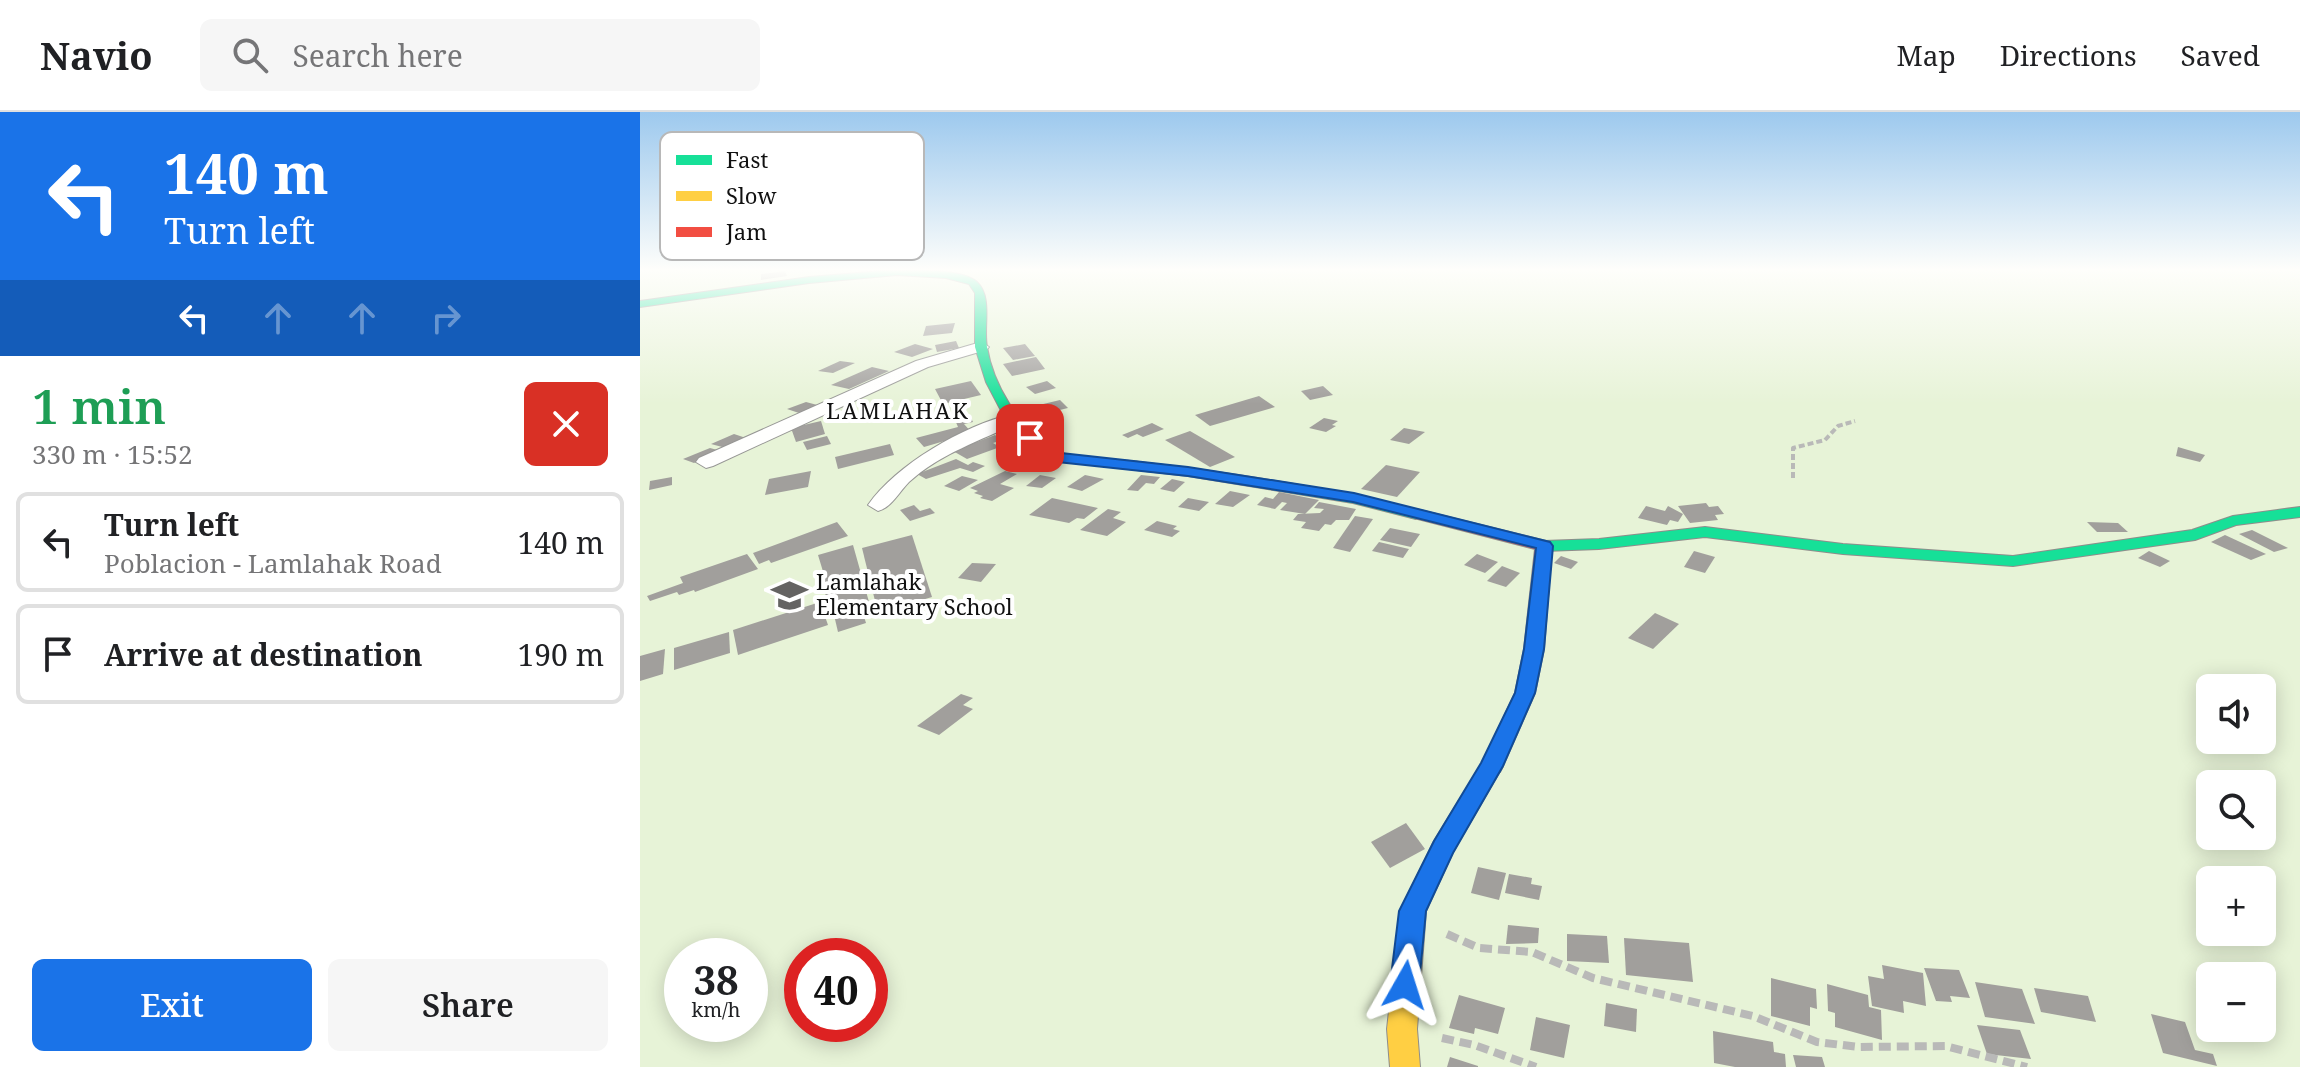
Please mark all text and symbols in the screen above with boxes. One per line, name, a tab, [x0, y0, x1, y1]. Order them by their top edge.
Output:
search box	[200, 19, 760, 91]
text: Navio	[40, 29, 152, 81]
icon: search	[228, 33, 272, 77]
text: Search here	[292, 35, 463, 76]
text: Map	[1896, 36, 1956, 74]
text: Directions	[2000, 36, 2137, 74]
text: Saved	[2181, 36, 2260, 74]
legend	[660, 132, 924, 260]
text: 140 m	[164, 134, 329, 210]
icon: left	[32, 144, 136, 248]
text: Fast	[726, 144, 768, 174]
text: Slow	[726, 180, 776, 210]
text: Turn left	[164, 206, 315, 255]
text: Jam	[725, 216, 767, 246]
icon: left	[172, 296, 216, 340]
icon: ahead	[256, 296, 300, 340]
icon: ahead	[340, 296, 384, 340]
icon: right	[424, 296, 468, 340]
text: 1 min	[32, 373, 166, 438]
button: close	[524, 382, 608, 466]
district label: LAMLAHAK	[826, 395, 970, 425]
pin	[996, 404, 1064, 472]
icon: arrive	[1008, 416, 1052, 460]
text: 330 m · 15:52	[32, 436, 193, 472]
text: Turn left	[104, 504, 239, 545]
icon: left	[36, 520, 80, 564]
text: 140 m	[518, 522, 604, 563]
text: Poblacion - Lamlahak Road	[104, 545, 442, 581]
place label: Lamlahak Elementary School	[816, 566, 1013, 621]
school or university icon: Lamlahak Elementary School	[771, 576, 809, 614]
icon: arrive	[36, 632, 80, 676]
text: Arrive at destination	[104, 634, 423, 675]
text: 190 m	[518, 634, 604, 675]
map controls	[2196, 674, 2276, 1042]
button: sound	[2196, 674, 2276, 754]
button: search	[2196, 770, 2276, 850]
button: +	[2196, 866, 2276, 946]
speed limit sign: 40	[784, 938, 888, 1042]
position arrow	[1363, 943, 1447, 1027]
text: 38	[693, 952, 739, 1007]
button: Exit	[32, 959, 312, 1051]
button: Share	[328, 959, 608, 1051]
button: −	[2196, 962, 2276, 1042]
text: km/h	[691, 996, 741, 1023]

